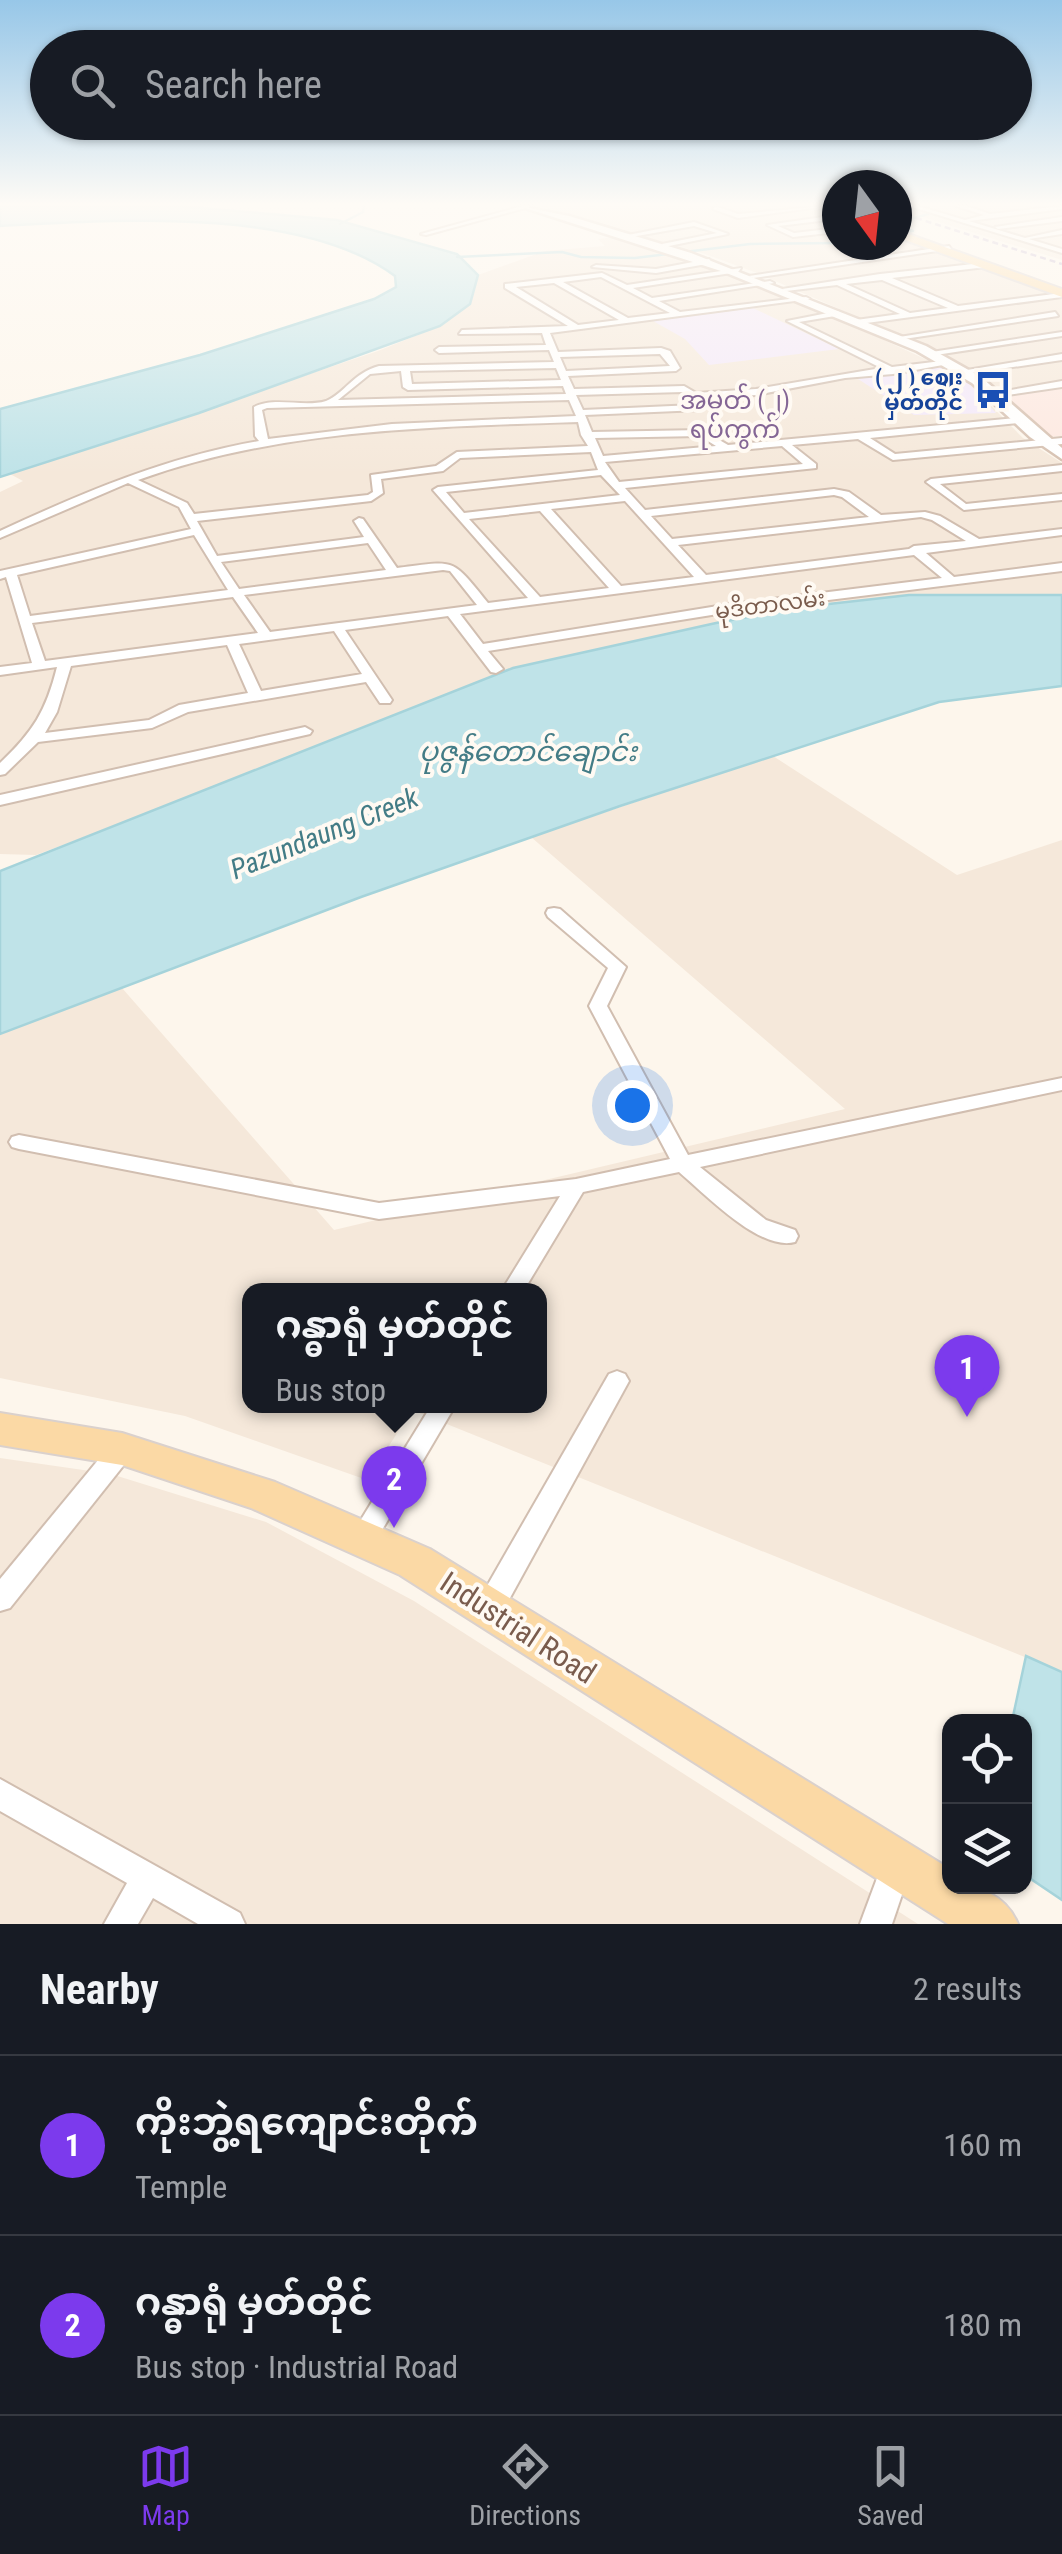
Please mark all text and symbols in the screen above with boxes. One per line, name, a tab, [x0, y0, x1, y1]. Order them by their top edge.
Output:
search box	[30, 30, 1032, 140]
icon: search	[65, 58, 120, 113]
text: Search here	[145, 63, 322, 107]
north arrow	[822, 170, 912, 260]
place label: ( ၂ ) ဈေး မှတ်တိုင်	[875, 365, 963, 420]
bus stop icon: ( ၂ ) ဈေး မှတ်တိုင်	[972, 369, 1014, 411]
district label: အမှတ် (၂) ရပ်ကွက်	[680, 383, 790, 450]
street label: မုဒိတာလမ်း	[713, 582, 827, 629]
water label: ပုဇွန်တောင်ချောင်း	[419, 732, 639, 775]
water label: Pazundaung Creek	[225, 780, 424, 886]
your location	[607, 1080, 658, 1131]
popup	[242, 1283, 547, 1413]
text: ဂန္ဓာရုံ မှတ်တိုင်	[276, 1303, 513, 1347]
pin: 1	[934, 1334, 1000, 1417]
text: Bus stop	[276, 1371, 386, 1409]
pin: 2	[362, 1446, 426, 1528]
street label: Industrial Road	[434, 1564, 603, 1691]
map controls	[942, 1714, 1032, 1894]
button: locate	[942, 1714, 1032, 1804]
button: layers	[942, 1804, 1032, 1894]
text: Nearby	[40, 1965, 159, 2014]
text: 2 results	[913, 1970, 1022, 2008]
text: ကိုးဘွဲ့ရကျောင်းတိုက်	[135, 2100, 478, 2144]
text: 1	[64, 2126, 81, 2164]
text: 160 m	[943, 2126, 1022, 2164]
text: Temple	[135, 2168, 227, 2206]
text: ဂန္ဓာရုံ မှတ်တိုင်	[135, 2280, 373, 2324]
text: 2	[64, 2306, 81, 2344]
text: 180 m	[943, 2306, 1022, 2344]
text: Bus stop · Industrial Road	[135, 2348, 458, 2386]
tab: Map	[138, 2439, 193, 2532]
tab: Directions	[469, 2439, 581, 2532]
tab: Saved	[857, 2439, 924, 2532]

